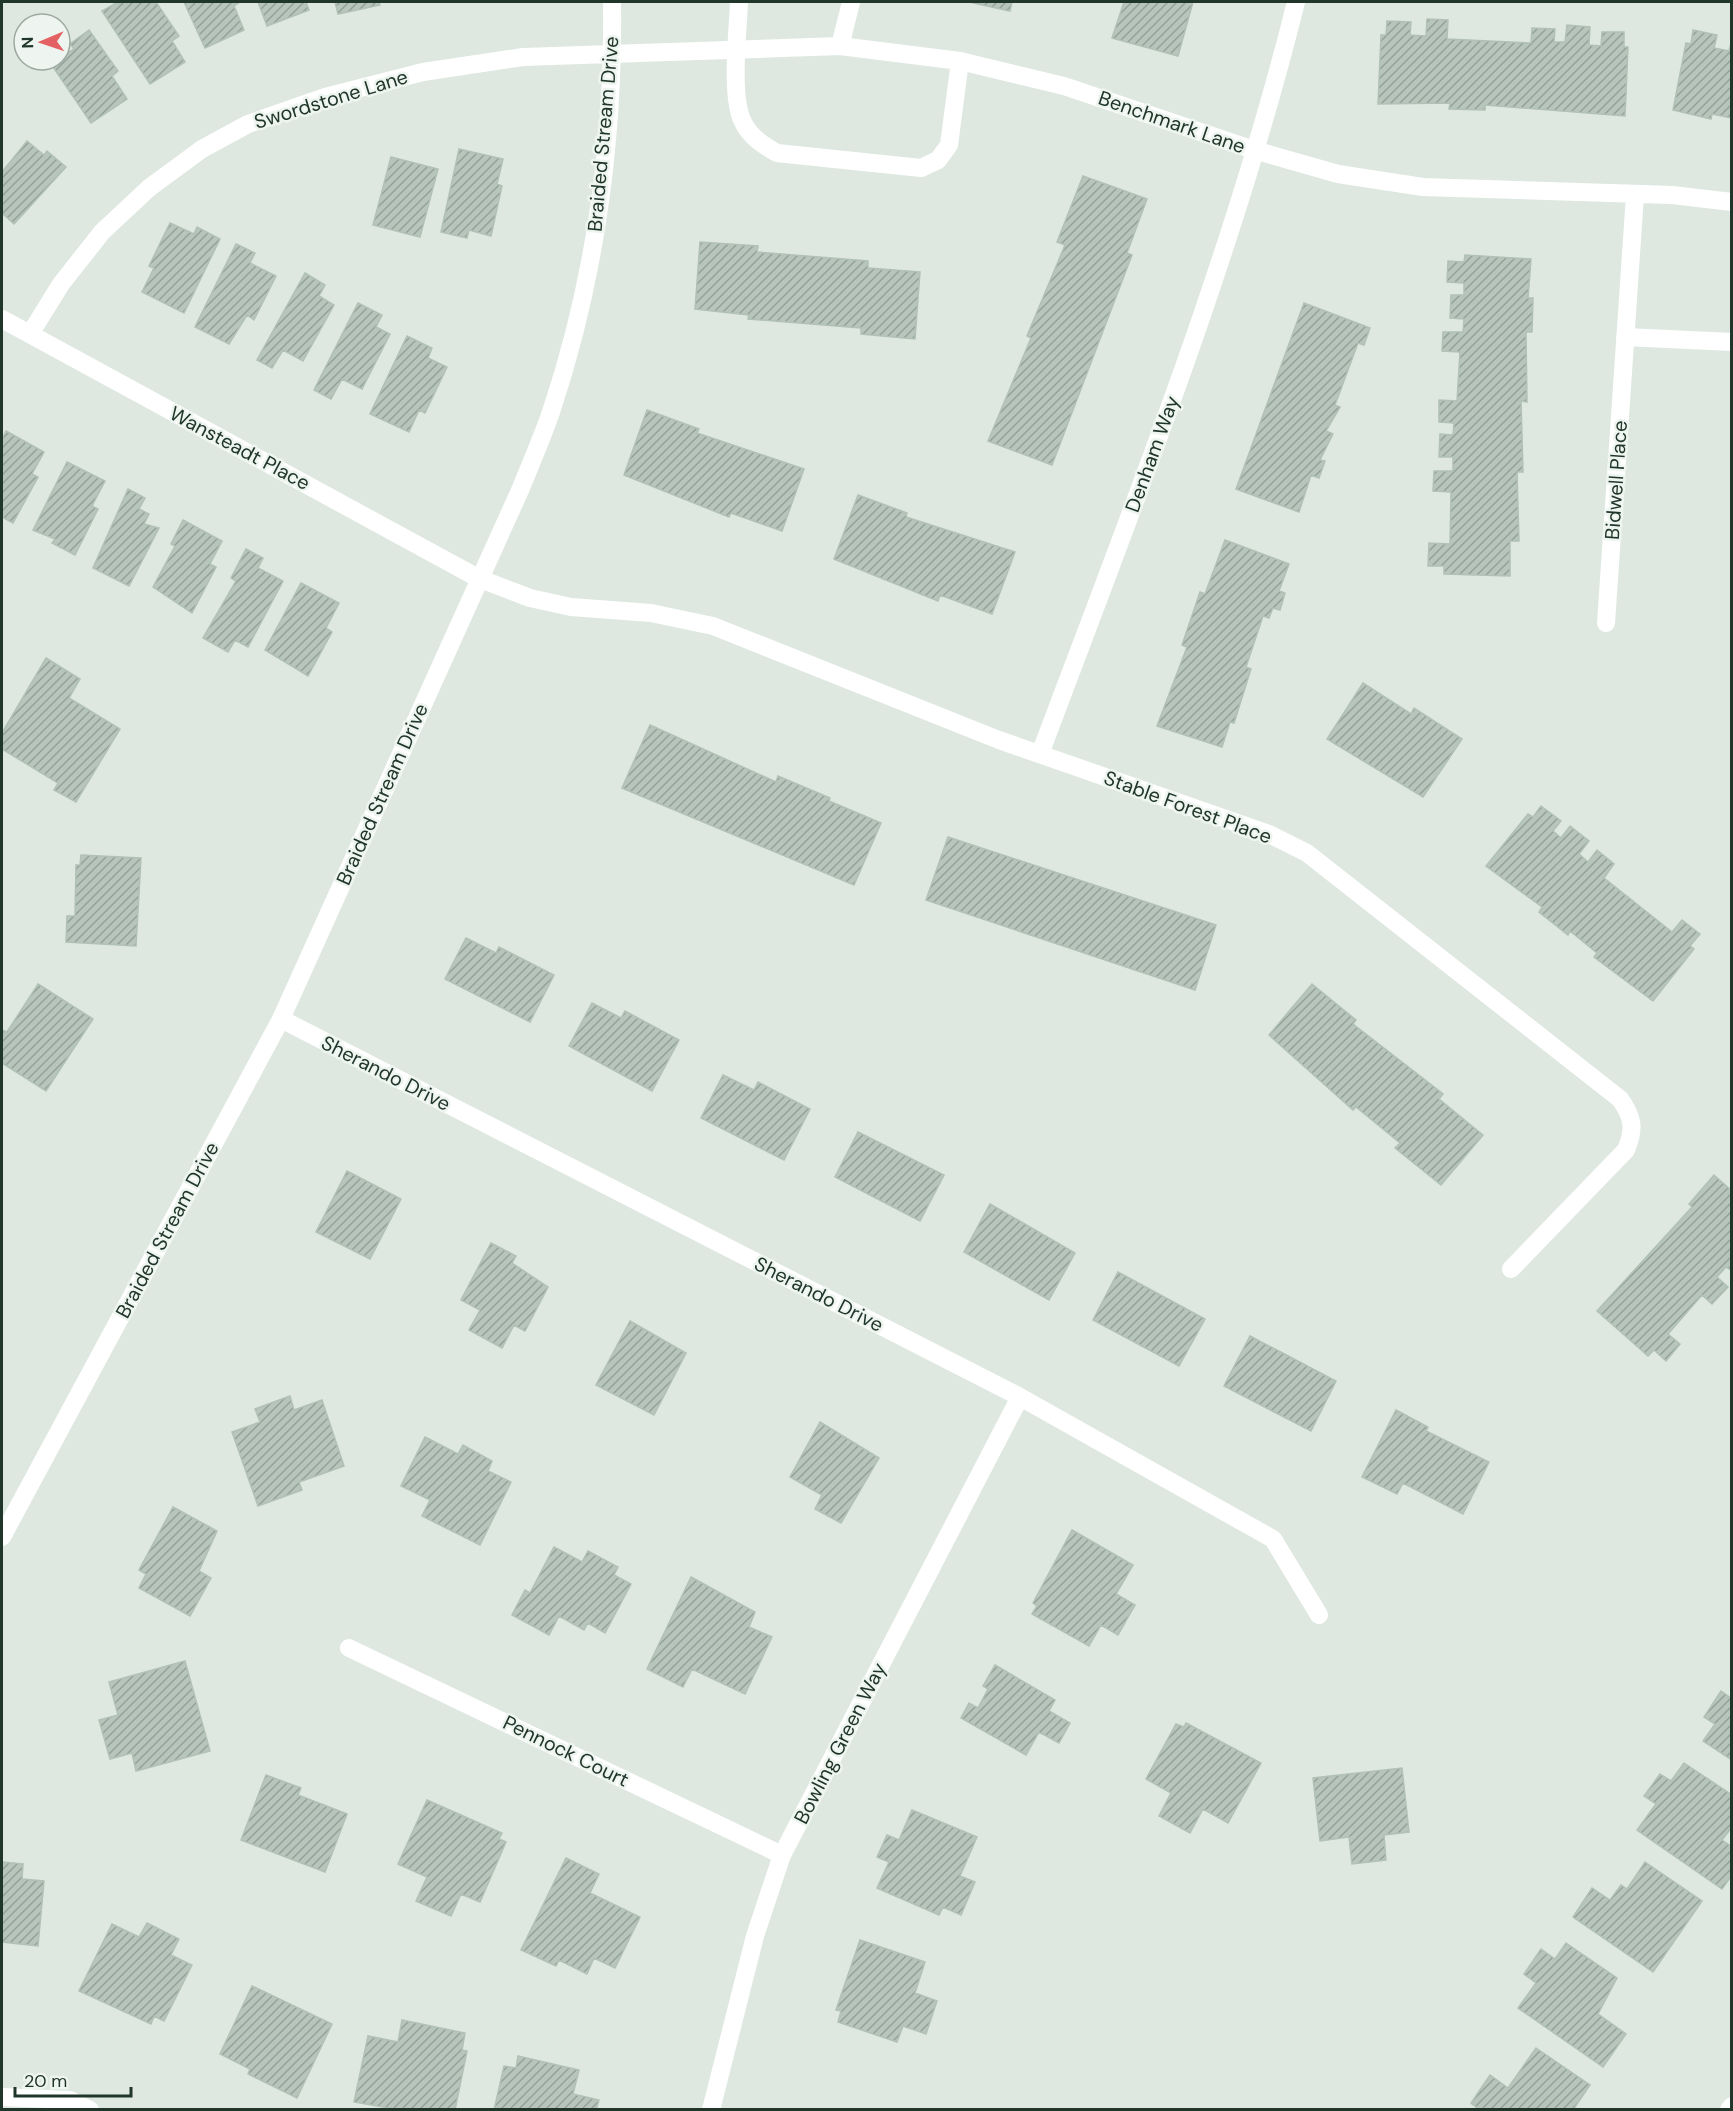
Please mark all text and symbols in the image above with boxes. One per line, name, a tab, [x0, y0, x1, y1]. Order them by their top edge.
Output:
north arrow	[12, 12, 72, 72]
street label: Braided Stream Drive	[582, 35, 624, 233]
text: N	[17, 36, 38, 49]
street label: Swordstone Lane	[251, 63, 411, 135]
street label: Benchmark Lane	[1095, 85, 1249, 159]
street label: Denham Way	[1119, 392, 1185, 516]
street label: Wansteadt Place	[165, 400, 315, 496]
street label: Bidwell Place	[1599, 419, 1633, 541]
street label: Braided Stream Drive	[330, 699, 434, 889]
street label: Stable Forest Place	[1100, 765, 1276, 849]
street label: Sherando Drive	[317, 1029, 455, 1117]
street label: Braided Stream Drive	[109, 1137, 225, 1323]
street label: Sherando Drive	[750, 1250, 888, 1338]
street label: Bowling Green Way	[788, 1658, 892, 1828]
street label: Pennock Court	[499, 1709, 633, 1793]
scale bar	[15, 2060, 130, 2098]
text: 20 m	[24, 2069, 67, 2093]

